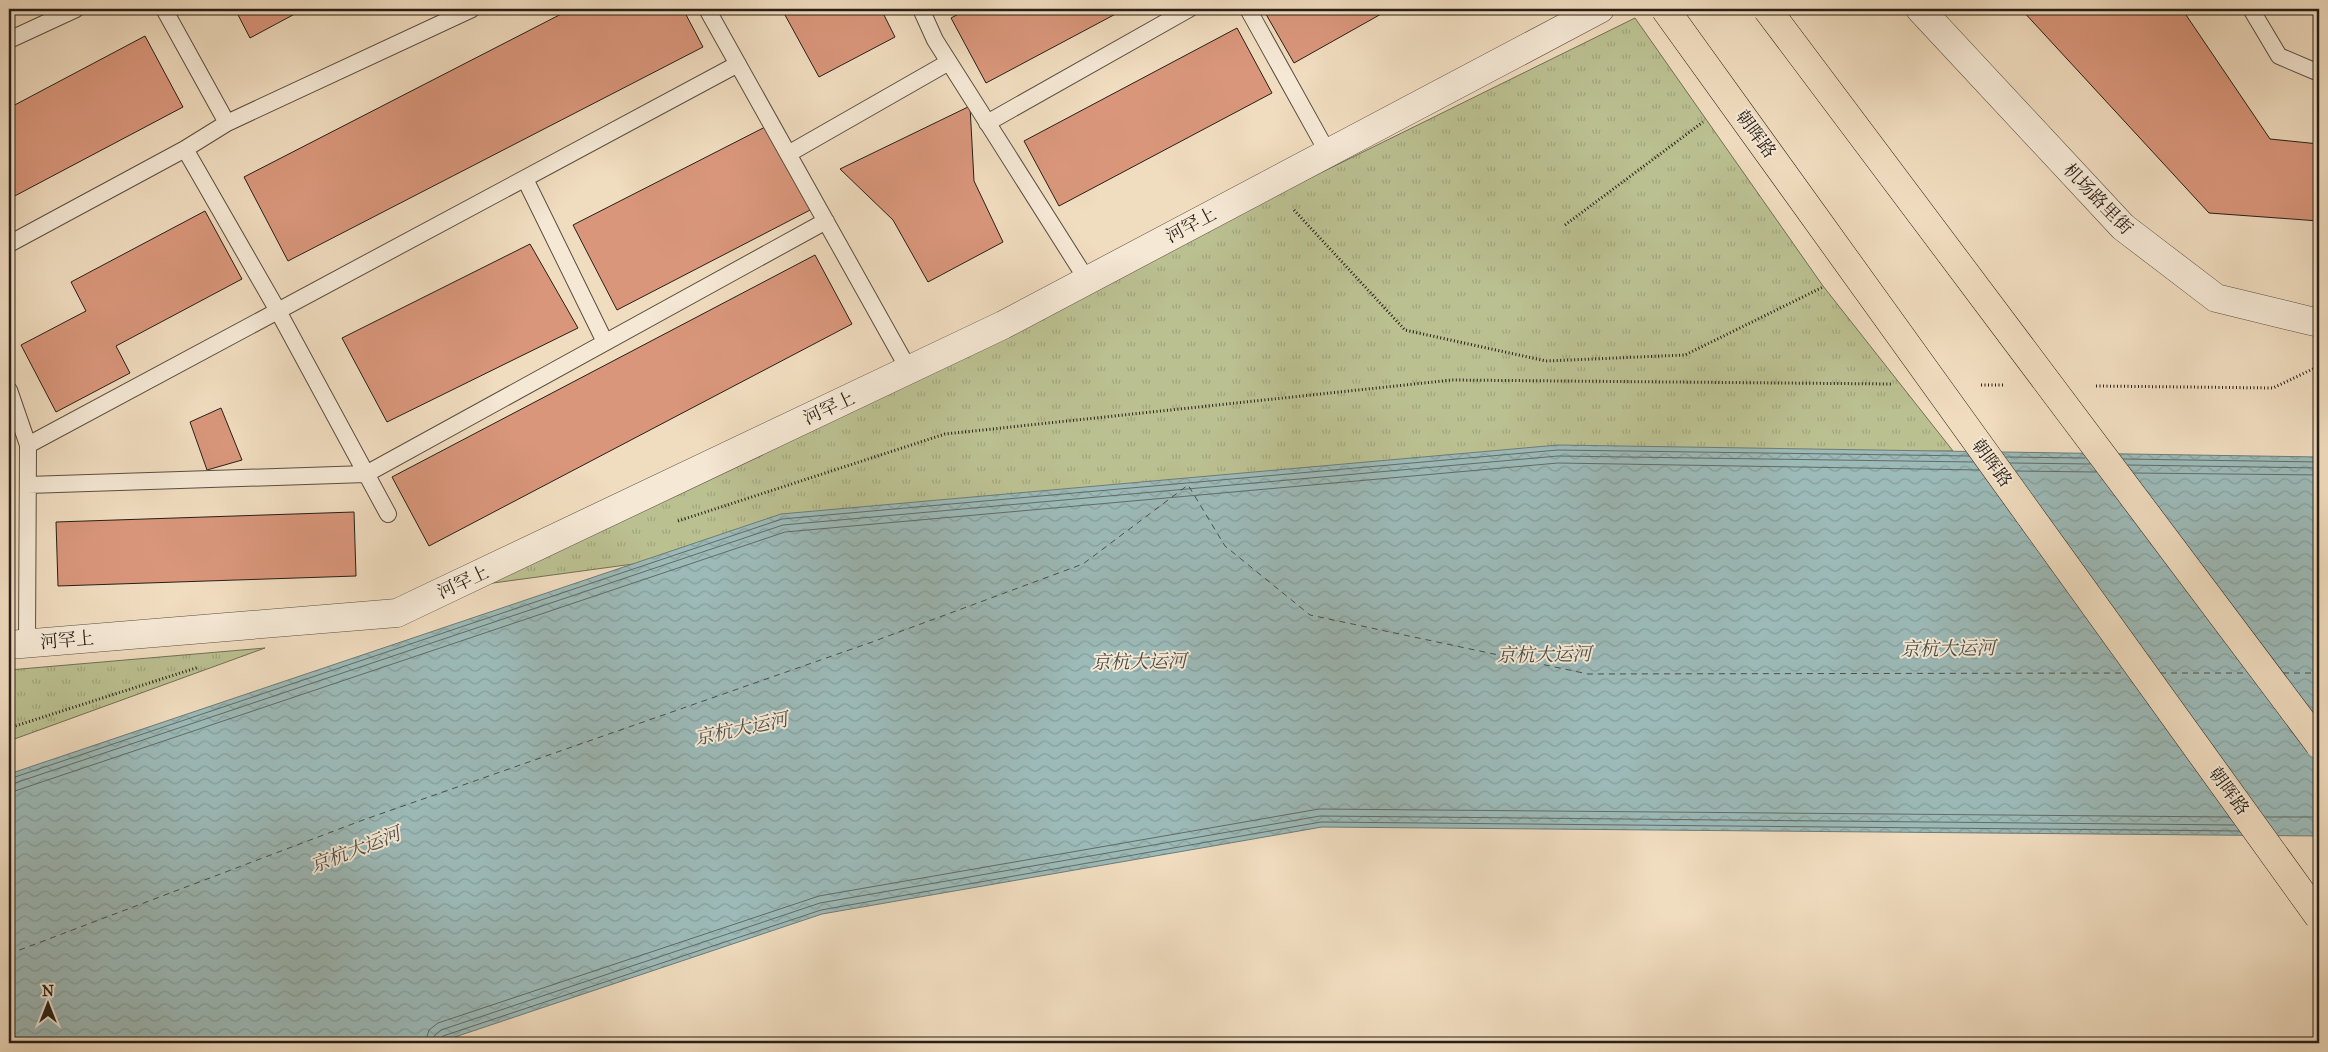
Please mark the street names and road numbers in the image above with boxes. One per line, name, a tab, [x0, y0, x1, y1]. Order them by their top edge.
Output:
street label: 朝晖路	[1731, 106, 1781, 162]
street label: 机场路里街	[2059, 159, 2137, 239]
street label: 河罕上	[1162, 203, 1220, 247]
street label: 河罕上	[800, 387, 858, 429]
street label: 朝晖路	[1967, 435, 2017, 491]
street label: 河罕上	[434, 561, 492, 603]
street label: 河罕上	[39, 627, 95, 653]
street label: 朝晖路	[2204, 763, 2254, 819]

